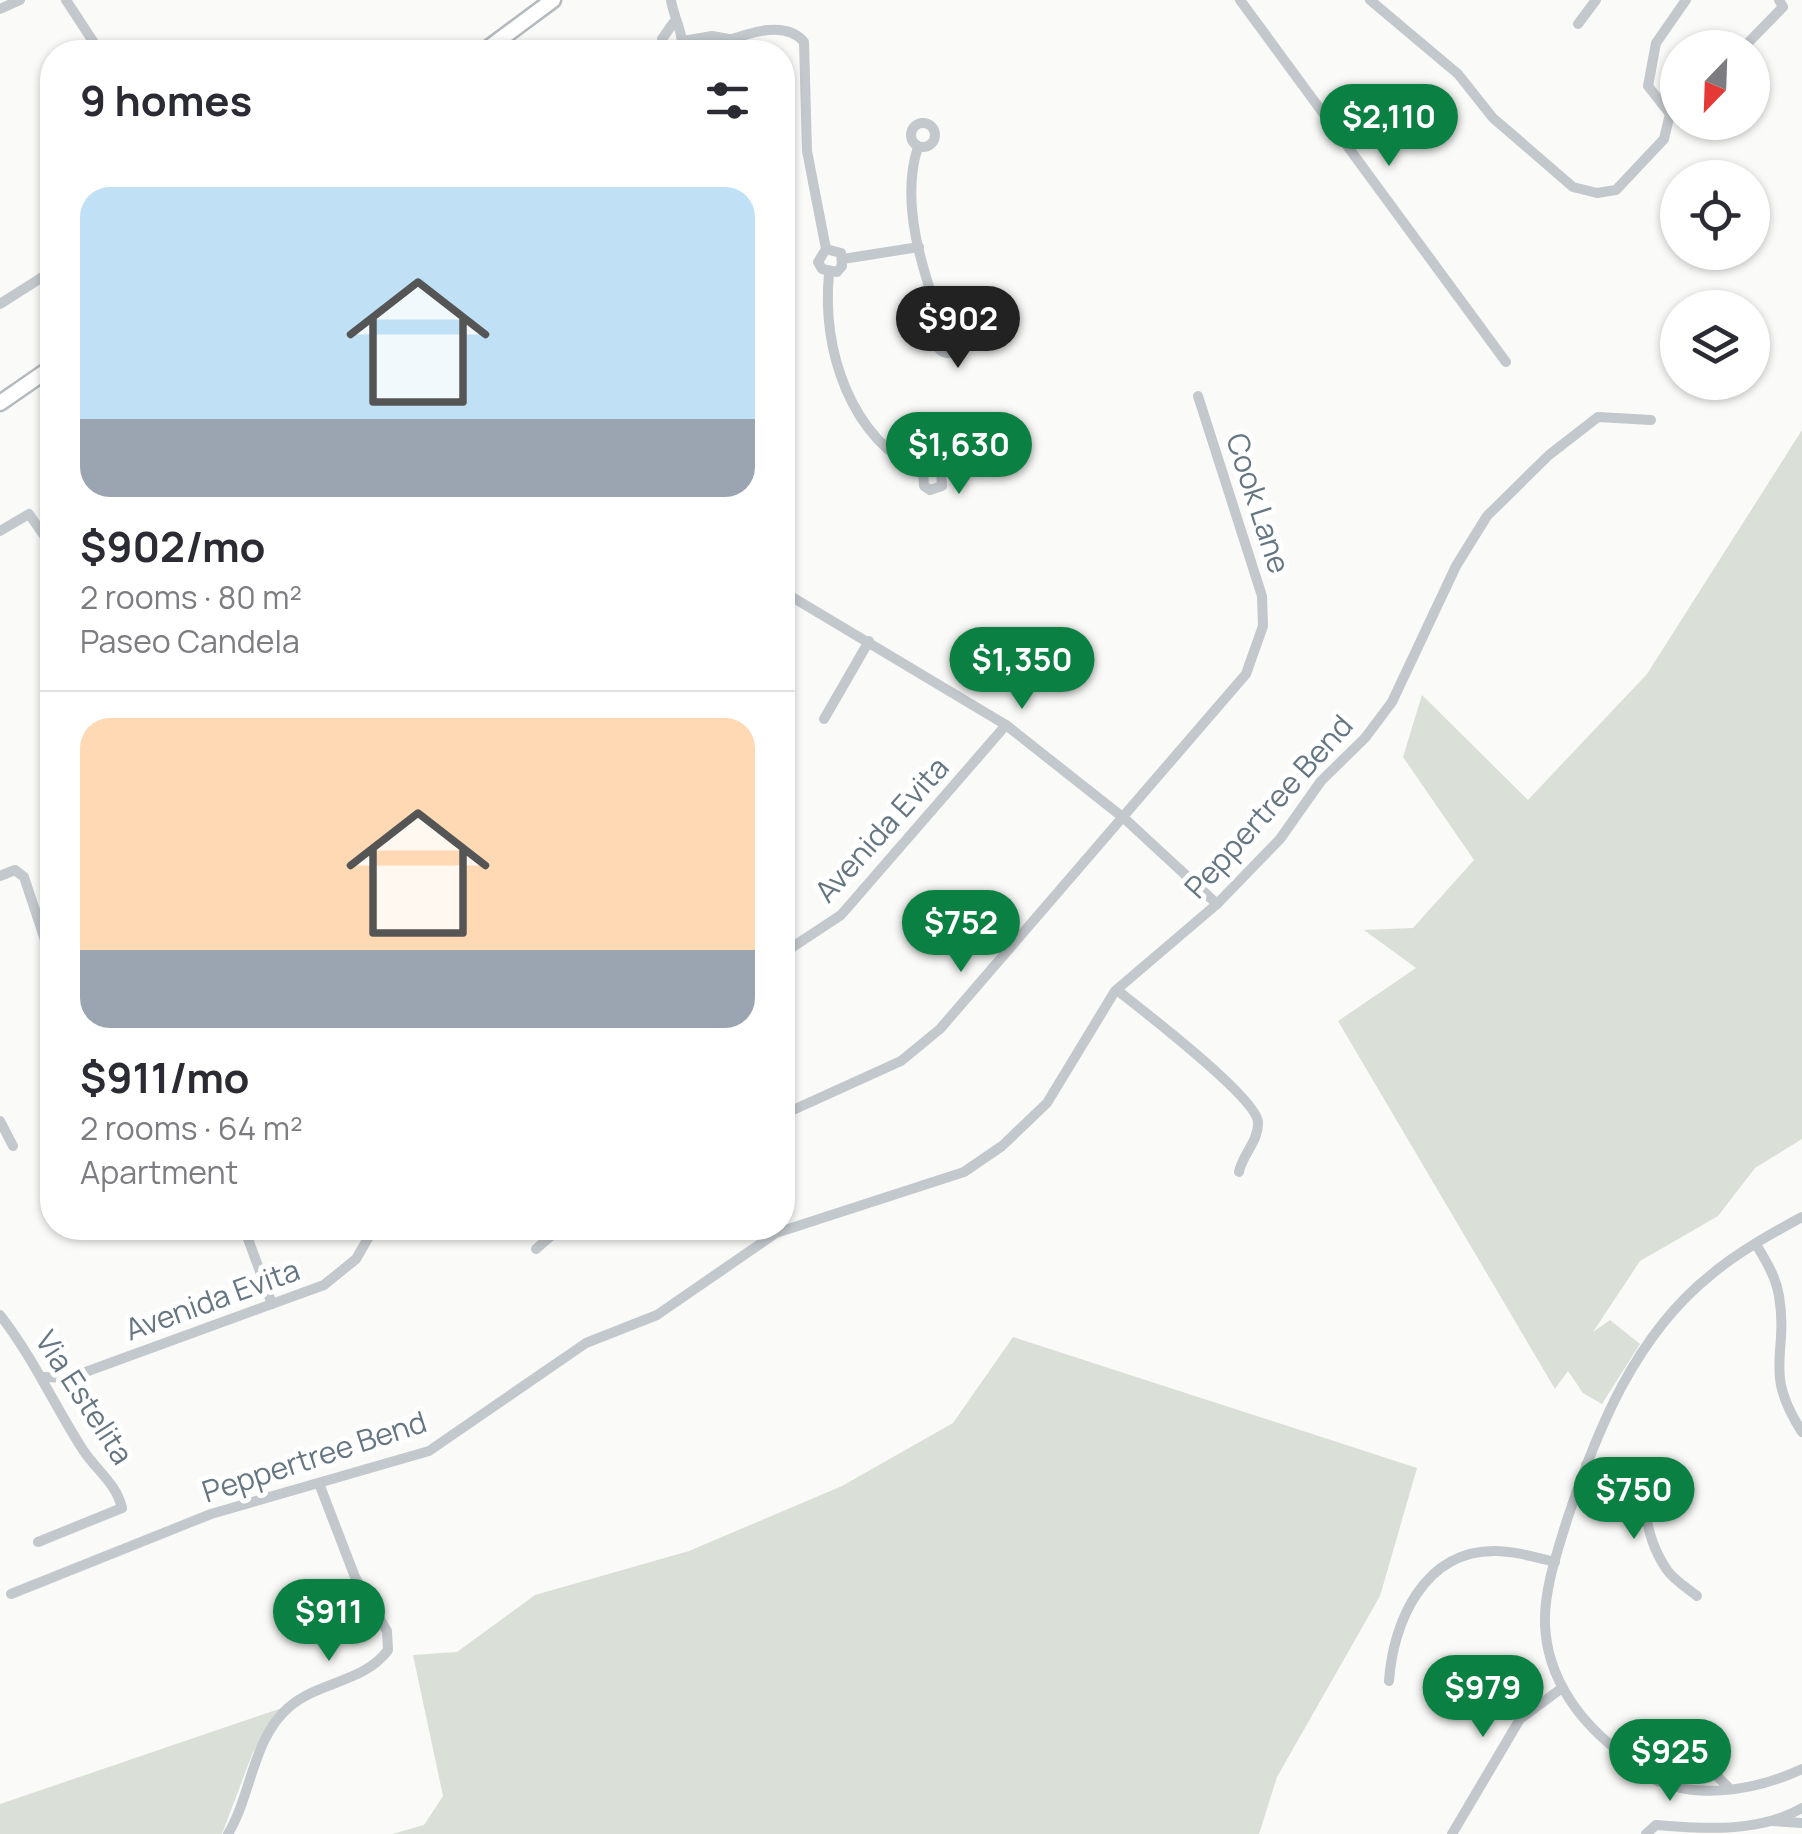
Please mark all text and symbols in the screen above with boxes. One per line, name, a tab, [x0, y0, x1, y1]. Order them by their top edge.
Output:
north arrow	[1660, 30, 1770, 140]
map controls	[1660, 30, 1770, 400]
text: 9 homes	[80, 71, 252, 129]
icon: filters	[700, 73, 755, 128]
pin: $2,110	[1308, 84, 1470, 169]
text: $2,110	[1342, 94, 1436, 138]
button: locate	[1660, 160, 1770, 270]
icon: home	[328, 252, 508, 432]
pin: $902	[899, 286, 1017, 371]
button: layers	[1660, 290, 1770, 400]
text: $902	[918, 296, 998, 340]
pin: $1,630	[878, 412, 1040, 497]
text: $1,630	[908, 422, 1010, 466]
street label: Cook Lane	[1217, 428, 1301, 578]
text: $902/mo	[80, 517, 265, 575]
text: 2 rooms · 80 m²	[80, 575, 302, 619]
text: Paseo Candela	[80, 619, 300, 663]
pin: $1,350	[941, 627, 1103, 712]
text: $1,350	[972, 637, 1072, 681]
street label: Peppertree Bend	[1175, 706, 1361, 906]
street label: Avenida Evita	[805, 747, 957, 911]
icon: home	[328, 783, 508, 963]
pin: $752	[902, 890, 1020, 975]
text: $752	[924, 900, 998, 944]
text: $911/mo	[80, 1048, 250, 1106]
text: 2 rooms · 64 m²	[80, 1106, 303, 1150]
text: Apartment	[80, 1150, 238, 1194]
street label: Avenida Evita	[119, 1248, 305, 1350]
street label: Via Estelita	[27, 1322, 143, 1472]
street label: Peppertree Bend	[197, 1400, 431, 1512]
pin: $750	[1575, 1457, 1693, 1542]
text: $750	[1596, 1467, 1672, 1511]
pin: $911	[270, 1579, 388, 1664]
text: $911	[295, 1589, 363, 1633]
pin: $979	[1424, 1655, 1542, 1740]
text: $979	[1445, 1665, 1521, 1709]
pin: $925	[1611, 1719, 1729, 1804]
text: $925	[1631, 1729, 1709, 1773]

